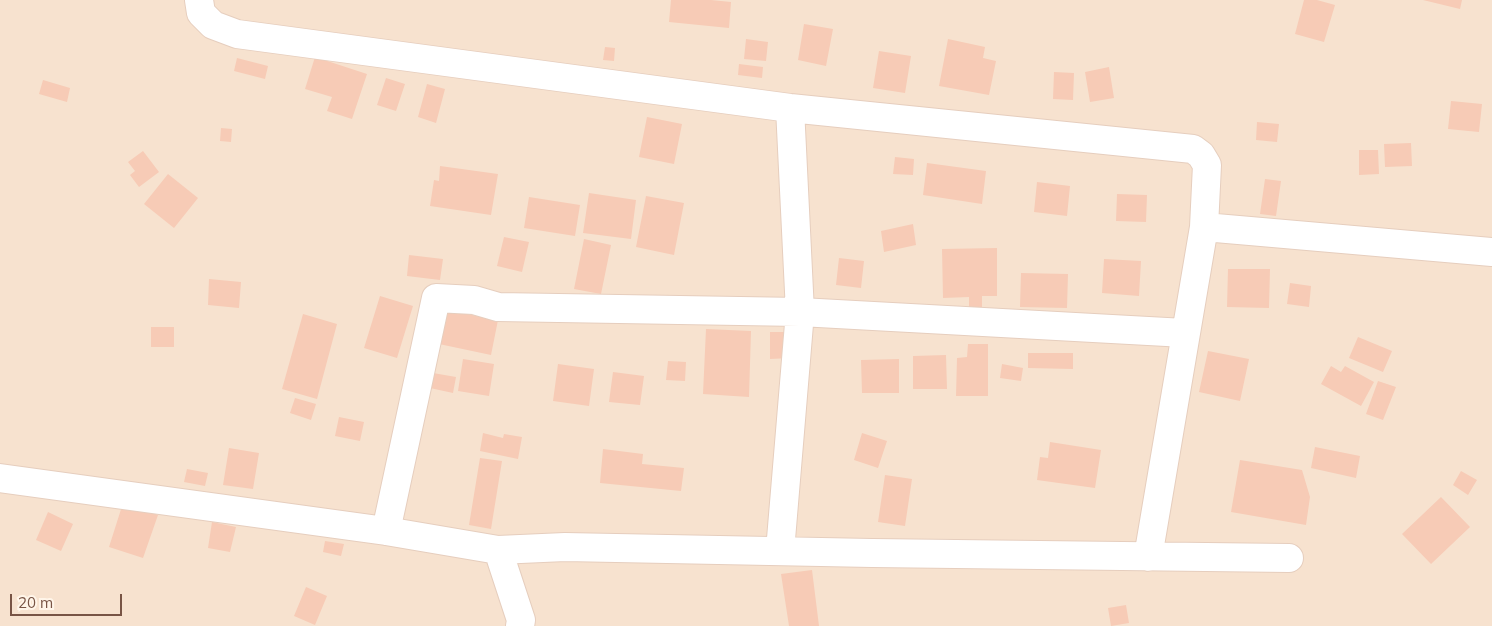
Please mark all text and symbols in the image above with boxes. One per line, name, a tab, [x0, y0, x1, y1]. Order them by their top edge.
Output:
scale bar	[12, 584, 125, 616]
text: 20 m	[18, 593, 53, 612]

